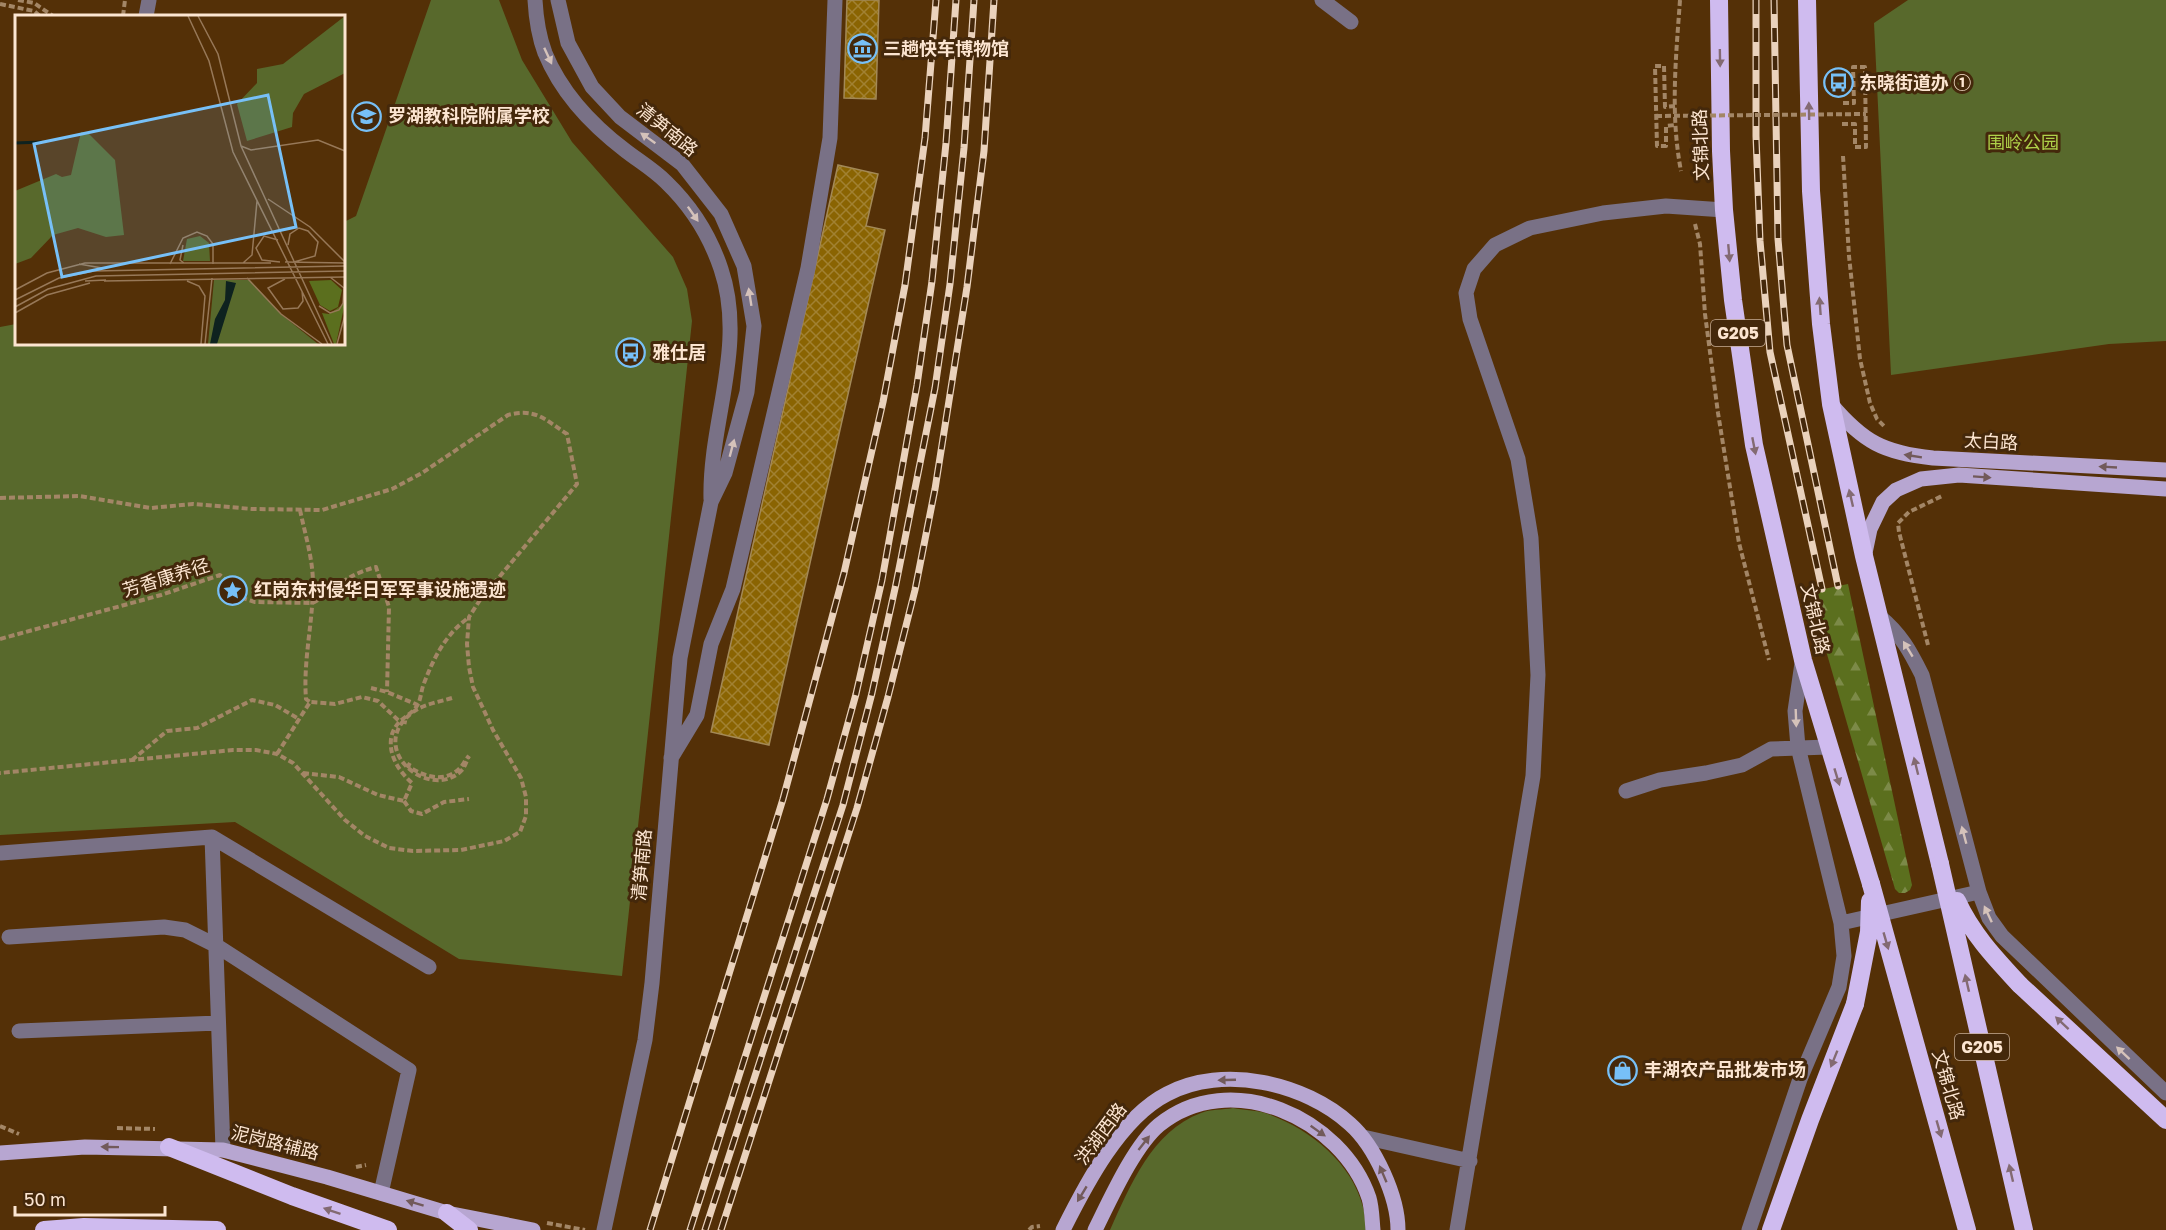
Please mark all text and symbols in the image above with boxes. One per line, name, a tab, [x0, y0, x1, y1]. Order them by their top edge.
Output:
inset map	[15, 15, 345, 345]
museum icon: 三趟快车博物馆	[846, 33, 878, 65]
place label: 三趟快车博物馆	[883, 37, 1009, 59]
one-way arrow	[543, 48, 553, 66]
one-way arrow	[1715, 49, 1725, 68]
bus stop icon: 东晓街道办 ①	[1822, 67, 1854, 99]
place label: 东晓街道办 ①	[1859, 71, 1972, 93]
street label: 清笋南路	[633, 98, 703, 160]
school or university icon: 罗湖教科院附属学校	[351, 100, 383, 132]
one-way arrow	[1804, 101, 1814, 120]
place label: 罗湖教科院附属学校	[388, 104, 550, 126]
street label: 文锦北路	[1688, 109, 1712, 181]
park label: 围岭公园	[1987, 131, 2059, 153]
one-way arrow	[640, 133, 656, 144]
one-way arrow	[686, 206, 698, 221]
one-way arrow	[1724, 244, 1733, 263]
one-way arrow	[746, 287, 755, 306]
one-way arrow	[1815, 296, 1824, 315]
road number: G205	[1711, 320, 1765, 346]
bus stop icon: 雅仕居	[615, 337, 647, 369]
place label: 雅仕居	[652, 341, 706, 363]
street label: 太白路	[1964, 429, 2019, 453]
one-way arrow	[1750, 437, 1759, 456]
one-way arrow	[728, 439, 737, 457]
one-way arrow	[1903, 451, 1922, 460]
one-way arrow	[2098, 463, 2117, 472]
one-way arrow	[1972, 472, 1991, 481]
one-way arrow	[1846, 489, 1856, 507]
street label: 芳香康养径	[119, 553, 212, 601]
place icon: 红岗东村侵华日军军事设施遗迹	[217, 574, 249, 606]
place label: 红岗东村侵华日军军事设施遗迹	[254, 578, 506, 600]
street label: 文锦北路	[1797, 581, 1835, 656]
one-way arrow	[1903, 641, 1914, 657]
one-way arrow	[1792, 708, 1801, 727]
one-way arrow	[1911, 757, 1921, 775]
one-way arrow	[1833, 768, 1842, 786]
one-way arrow	[1959, 826, 1969, 845]
street label: 清笋南路	[627, 828, 655, 902]
one-way arrow	[1984, 905, 1993, 922]
one-way arrow	[1882, 932, 1891, 950]
one-way arrow	[1962, 974, 1972, 992]
one-way arrow	[2054, 1016, 2069, 1030]
road number: G205	[1955, 1034, 2009, 1060]
one-way arrow	[2117, 1046, 2131, 1060]
street label: 文锦北路	[1928, 1047, 1969, 1122]
one-way arrow	[1829, 1050, 1839, 1068]
shop icon: 丰湖农产品批发市场	[1607, 1054, 1639, 1086]
place label: 丰湖农产品批发市场	[1644, 1058, 1806, 1080]
one-way arrow	[1217, 1076, 1236, 1085]
street label: 洪湖西路	[1070, 1098, 1131, 1169]
one-way arrow	[1934, 1119, 1944, 1138]
street label: 泥岗路辅路	[229, 1120, 322, 1164]
one-way arrow	[1310, 1125, 1326, 1137]
one-way arrow	[1138, 1135, 1150, 1150]
one-way arrow	[101, 1142, 120, 1152]
one-way arrow	[2005, 1164, 2015, 1182]
one-way arrow	[1378, 1165, 1387, 1183]
scale bar	[15, 1179, 165, 1217]
one-way arrow	[1077, 1186, 1088, 1202]
text: 50 m	[24, 1188, 66, 1210]
one-way arrow	[406, 1198, 424, 1207]
one-way arrow	[323, 1205, 341, 1215]

